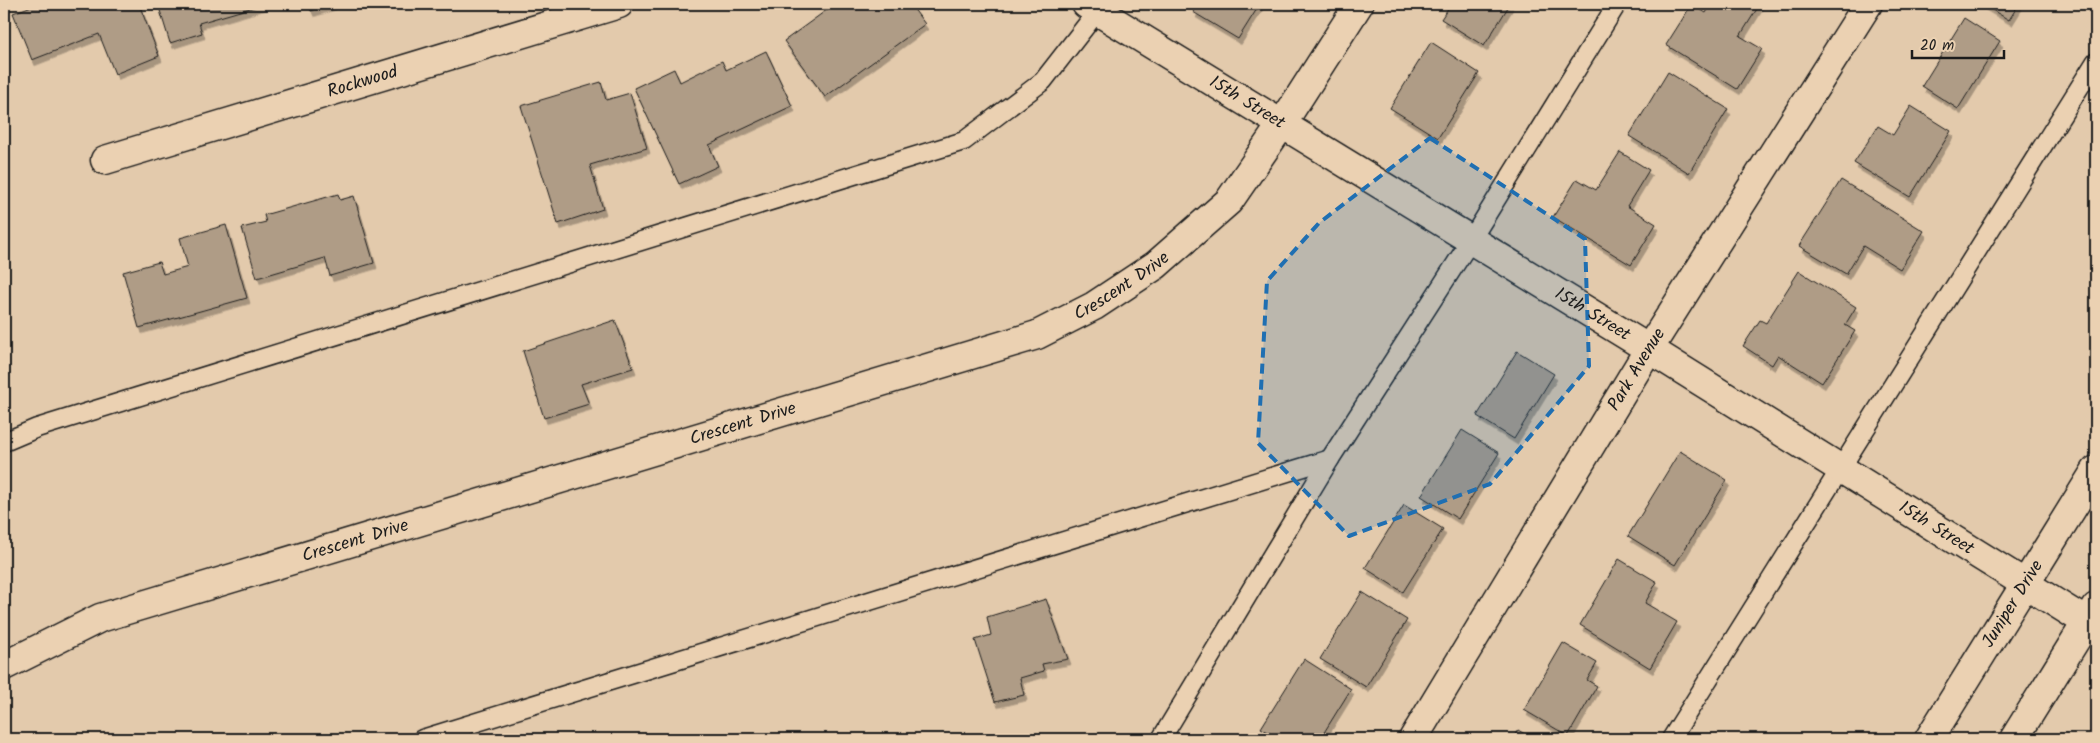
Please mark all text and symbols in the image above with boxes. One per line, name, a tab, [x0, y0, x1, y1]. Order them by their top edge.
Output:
scale bar	[1912, 28, 2005, 60]
text: 20 m	[1920, 34, 1954, 58]
street label: Rockwood	[323, 57, 402, 106]
street label: 15th Street	[1203, 68, 1292, 138]
street label: Crescent Drive	[1069, 244, 1177, 329]
street label: 15th Street	[1549, 280, 1637, 349]
street label: Park Avenue	[1600, 322, 1673, 417]
street label: Crescent Drive	[686, 394, 800, 454]
street label: 15th Street	[1893, 494, 1981, 564]
street label: Crescent Drive	[298, 511, 412, 571]
street label: Juniper Drive	[1975, 554, 2051, 653]

